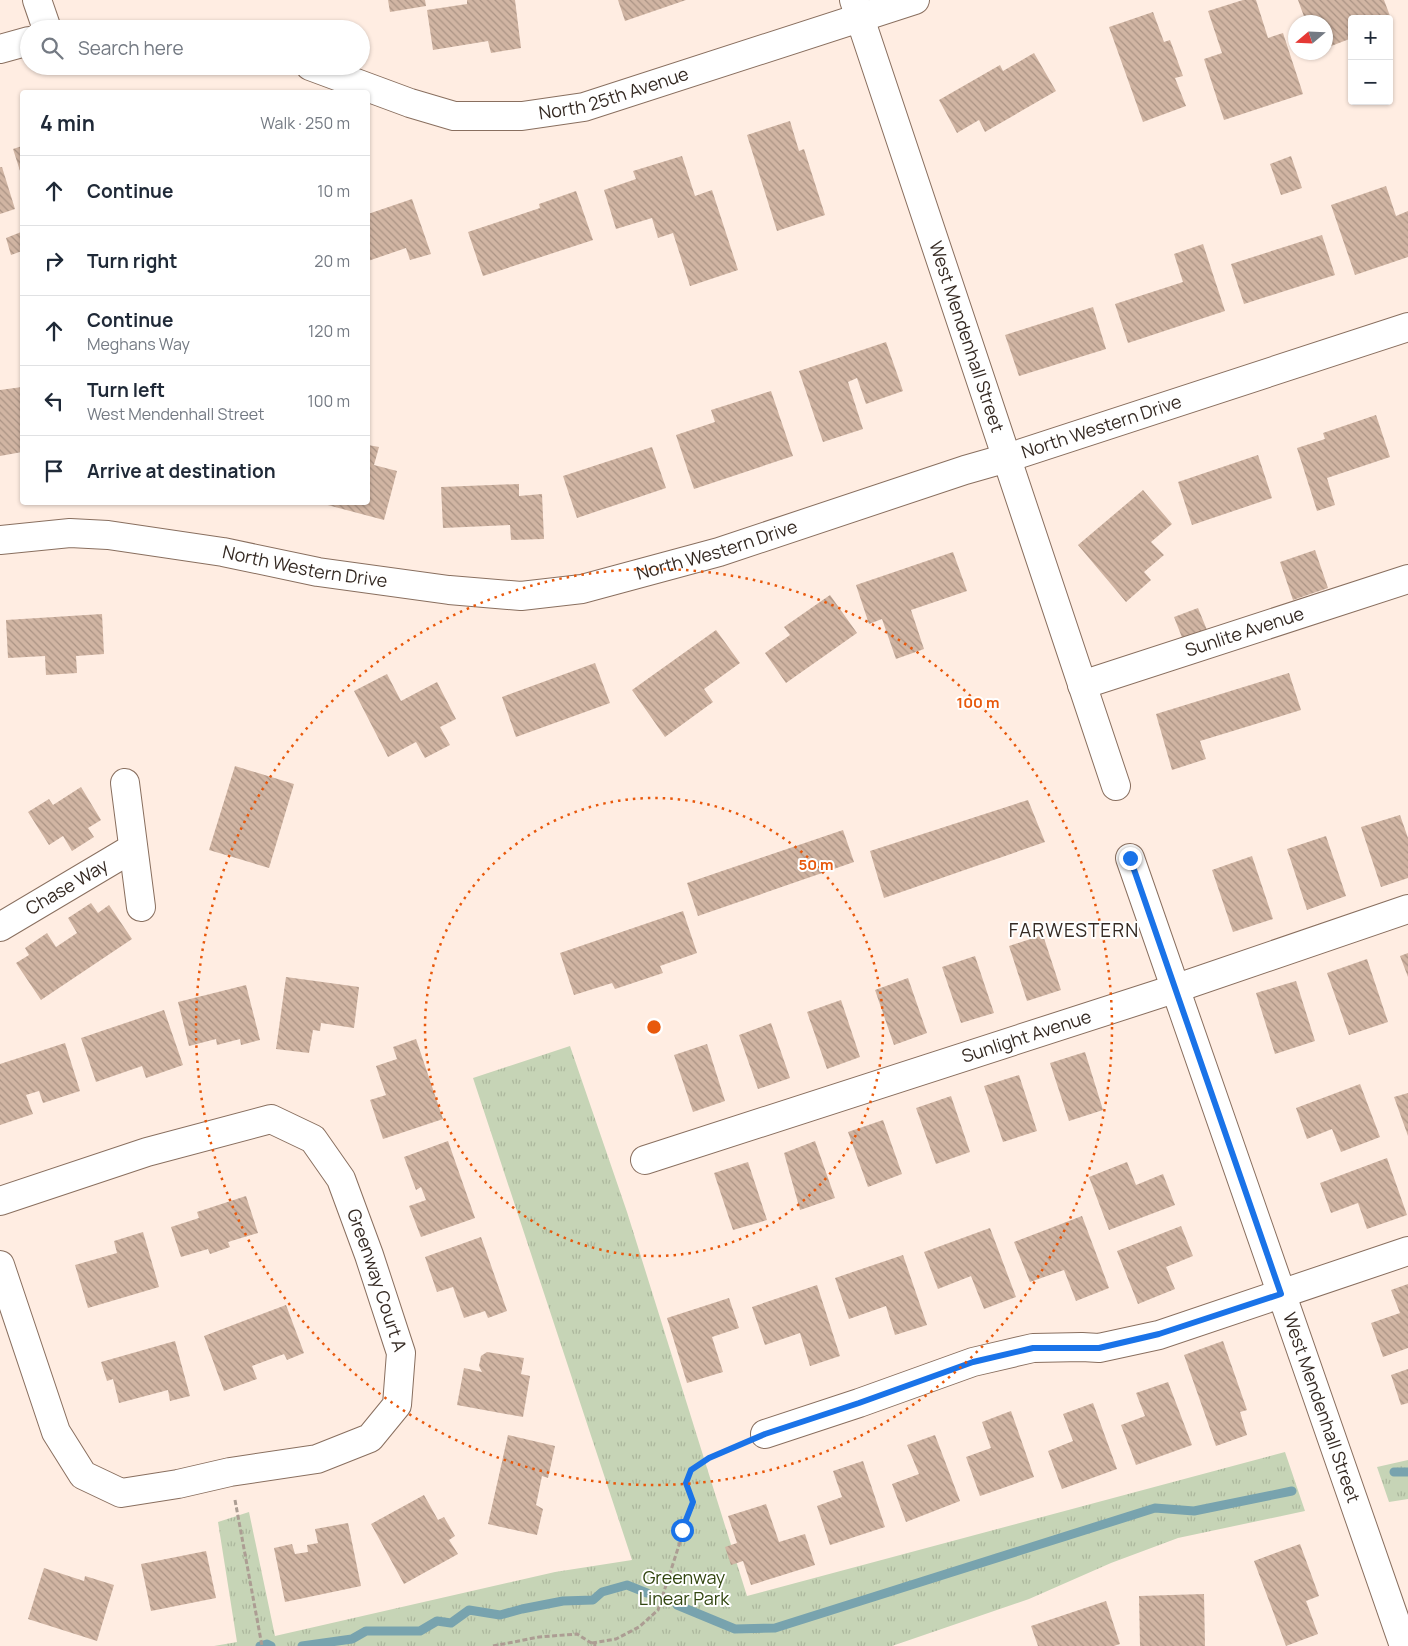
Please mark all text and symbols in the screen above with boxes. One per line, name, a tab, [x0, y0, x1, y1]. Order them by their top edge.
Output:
north arrow	[1288, 15, 1333, 60]
map controls	[1348, 15, 1393, 105]
button: +	[1348, 15, 1393, 60]
search box	[20, 20, 370, 75]
icon: search	[38, 34, 66, 62]
text: Search here	[78, 35, 184, 61]
button: −	[1348, 60, 1393, 105]
street label: North 25th Avenue	[537, 61, 691, 124]
text: 4 min	[40, 109, 95, 137]
text: Walk · 250 m	[260, 112, 350, 134]
icon: ahead	[40, 177, 68, 205]
text: Continue	[87, 178, 173, 204]
text: 10 m	[317, 180, 350, 202]
street label: West Mendenhall Street	[924, 238, 1010, 435]
icon: right	[40, 247, 68, 275]
text: Turn right	[87, 248, 177, 274]
text: 20 m	[314, 250, 350, 272]
text: Continue	[87, 307, 173, 333]
icon: ahead	[40, 317, 68, 345]
text: 120 m	[308, 320, 350, 342]
text: Meghans Way	[87, 333, 190, 355]
text: Turn left	[87, 377, 165, 403]
icon: left	[40, 387, 68, 415]
street label: North Western Drive	[1018, 389, 1184, 464]
text: 100 m	[307, 390, 350, 412]
text: West Mendenhall Street	[87, 403, 265, 425]
icon: arrive	[40, 457, 68, 485]
text: Arrive at destination	[87, 458, 276, 484]
street label: North Western Drive	[633, 514, 800, 585]
street label: North Western Drive	[221, 539, 389, 592]
street label: Sunlite Avenue	[1182, 601, 1307, 662]
text: 100 m	[957, 692, 999, 713]
route end	[1119, 847, 1142, 870]
street label: Chase Way	[21, 852, 113, 920]
text: 50 m	[798, 854, 834, 875]
district label: FARWESTERN	[1009, 917, 1139, 943]
street label: Sunlight Avenue	[958, 1004, 1094, 1068]
centre of rings	[645, 1018, 663, 1036]
street label: Greenway Court A	[342, 1205, 413, 1355]
street label: West Mendenhall Street	[1278, 1309, 1366, 1506]
route start	[671, 1519, 694, 1542]
park label: Greenway Linear Park	[639, 1565, 730, 1610]

